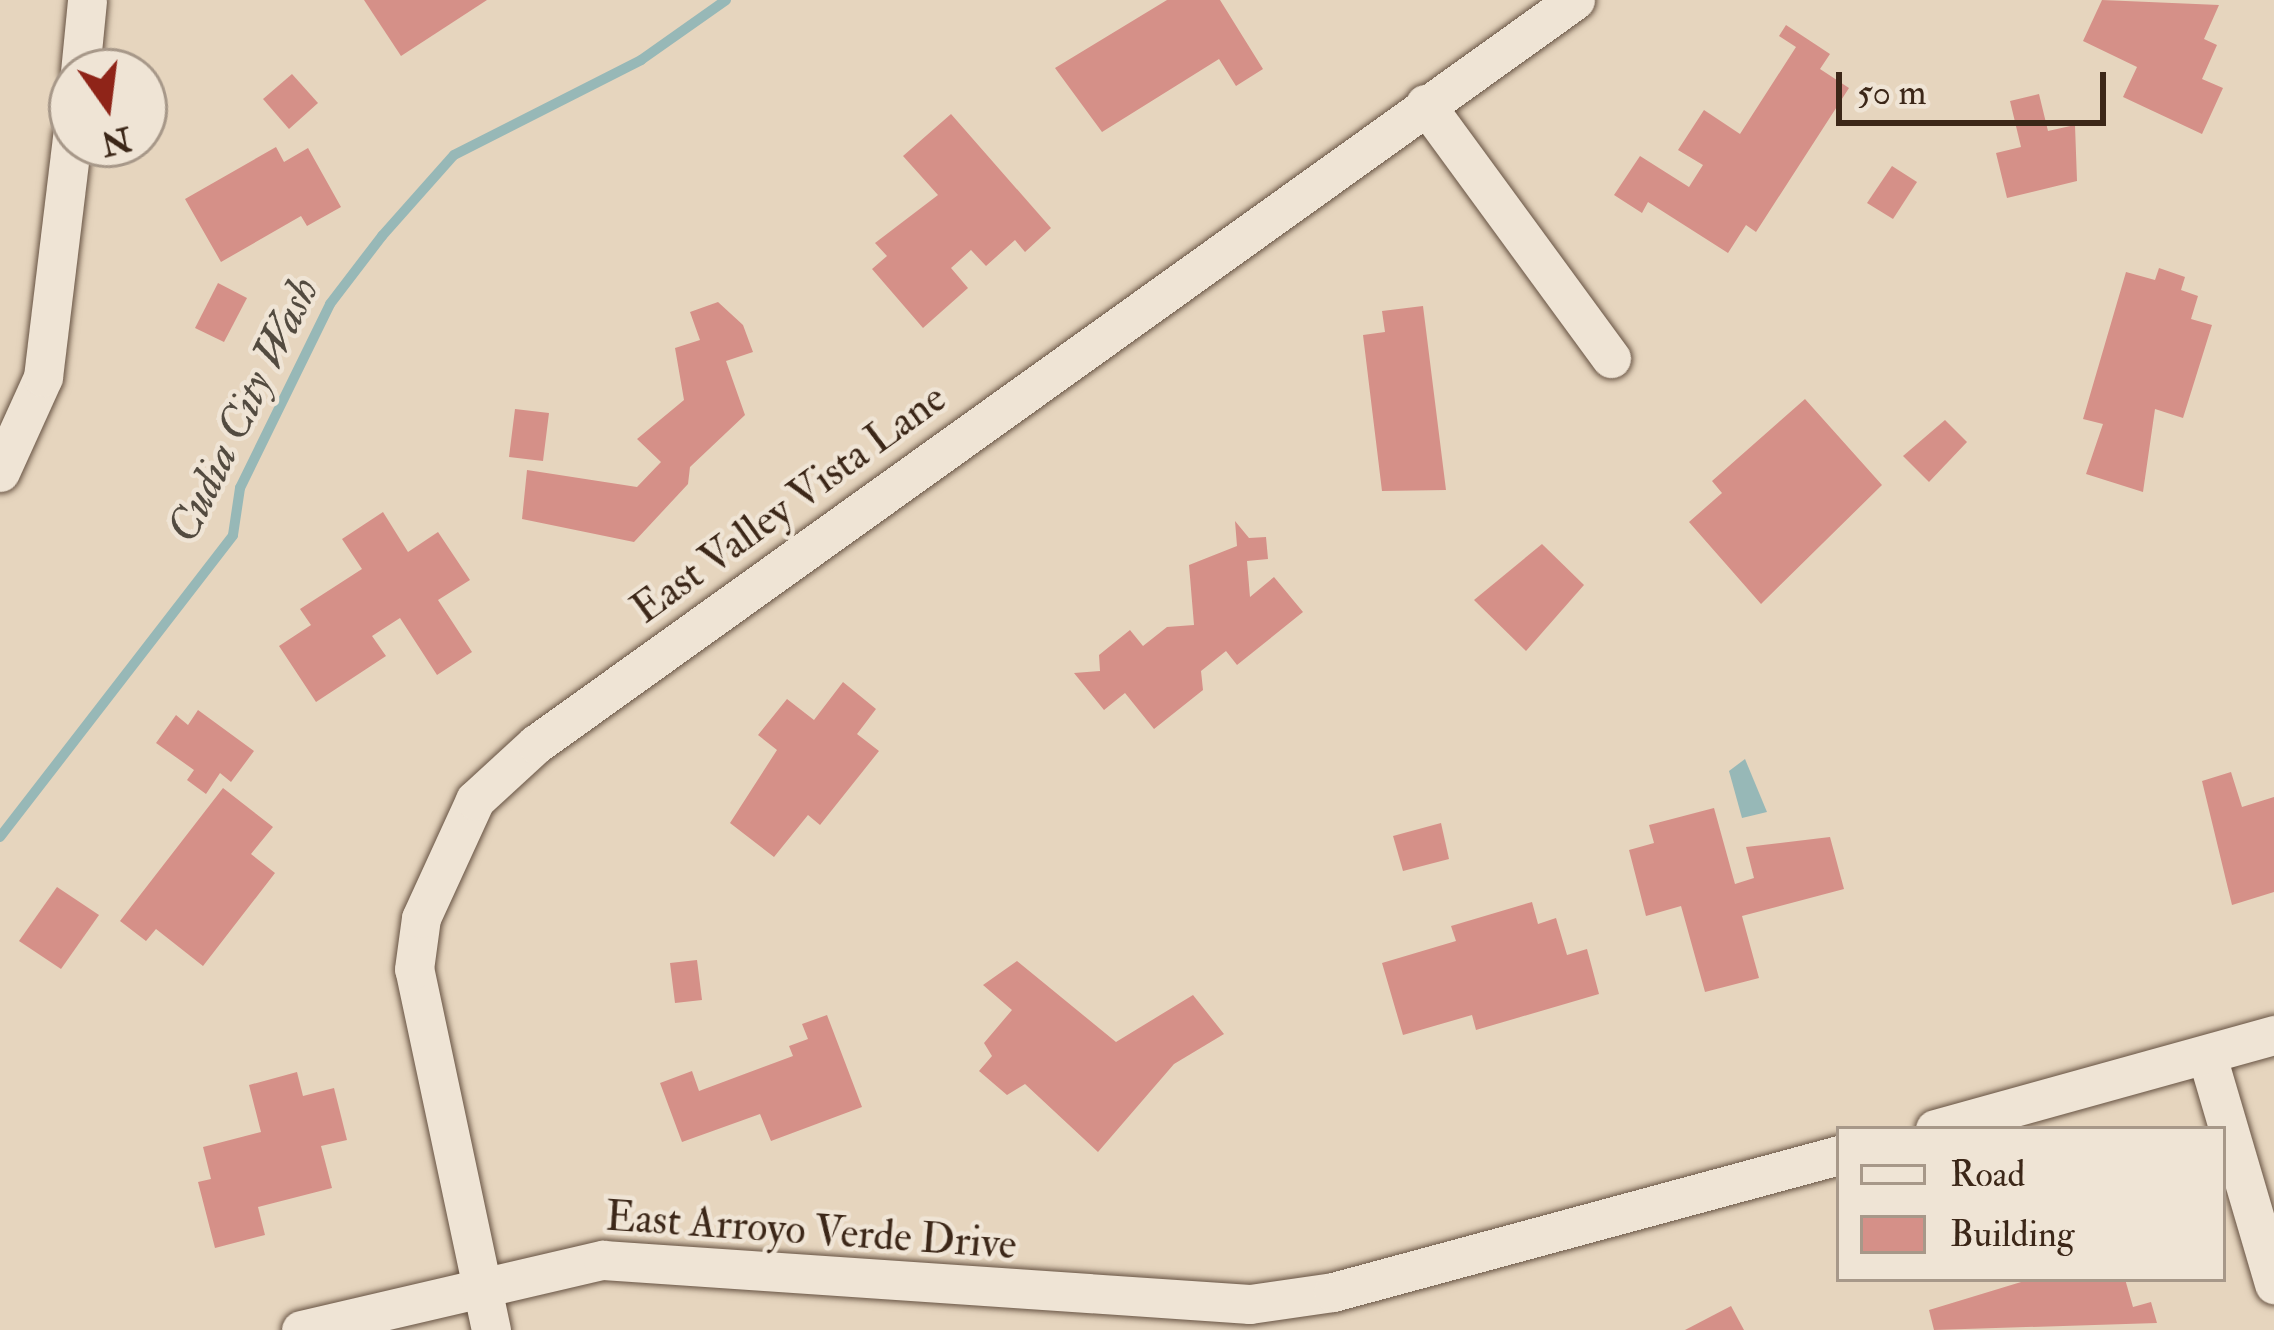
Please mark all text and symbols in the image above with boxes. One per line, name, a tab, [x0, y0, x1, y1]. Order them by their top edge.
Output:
north arrow	[48, 48, 168, 168]
scale bar	[1842, 48, 2112, 122]
text: 50 m	[1857, 70, 1926, 115]
text: N	[97, 117, 135, 164]
water label: Cudia City Wash	[156, 268, 332, 552]
street label: East Valley Vista Lane	[622, 373, 956, 635]
legend	[1836, 1126, 2226, 1282]
text: Road	[1950, 1152, 2025, 1197]
street label: East Arroyo Verde Drive	[604, 1191, 1018, 1271]
text: Building	[1950, 1212, 2074, 1257]

